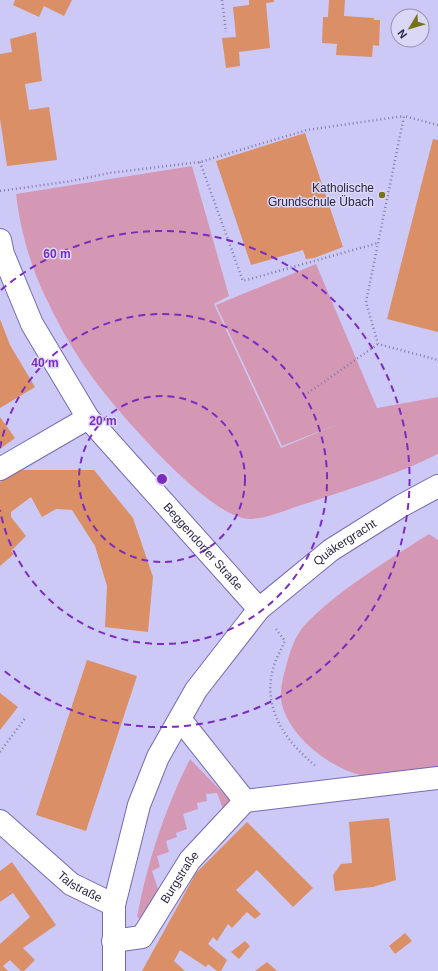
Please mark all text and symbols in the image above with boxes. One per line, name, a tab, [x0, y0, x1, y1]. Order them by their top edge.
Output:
north arrow	[390, 8, 430, 48]
text: N	[395, 27, 409, 41]
place label: Katholische Grundschule Übach	[268, 181, 374, 209]
marker: Katholische Grundschule Übach	[377, 190, 387, 200]
text: 60 m	[43, 247, 71, 261]
text: 40 m	[31, 356, 59, 370]
text: 20 m	[89, 414, 117, 428]
centre of rings	[155, 472, 169, 486]
street label: Beggendorfer Straße	[160, 500, 246, 593]
street label: Quäkergracht	[310, 516, 379, 569]
street label: Burgstraße	[158, 848, 202, 906]
street label: Talstraße	[55, 868, 105, 905]

